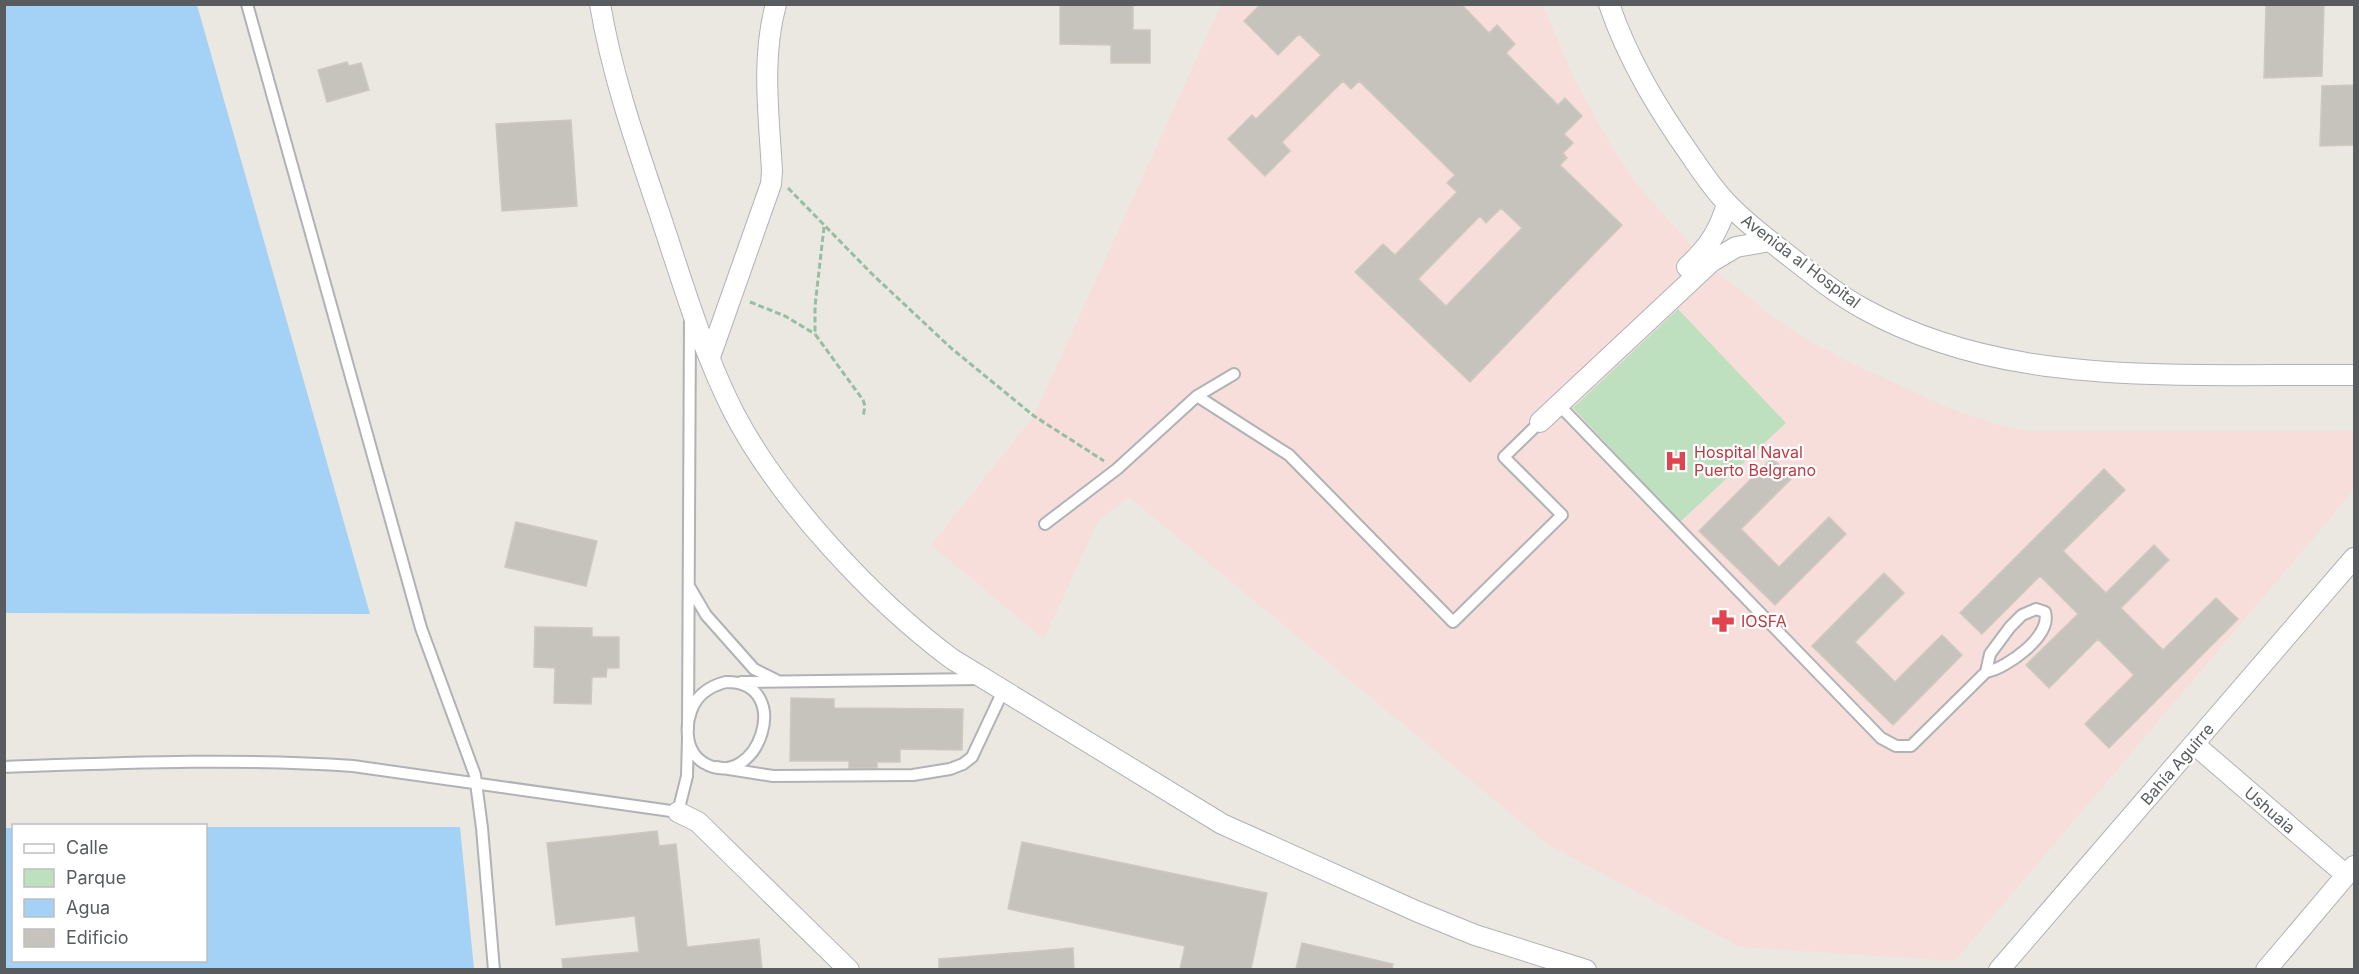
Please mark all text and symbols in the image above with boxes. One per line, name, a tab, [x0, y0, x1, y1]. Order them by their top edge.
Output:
street label: Avenida al Hospital	[1738, 210, 1864, 312]
place label: Hospital Naval Puerto Belgrano	[1694, 442, 1816, 480]
hospital icon: Hospital Naval Puerto Belgrano	[1663, 448, 1689, 474]
pharmacy icon: IOSFA	[1710, 608, 1736, 634]
place label: IOSFA	[1741, 611, 1787, 631]
street label: Bahía Aguirre	[2136, 719, 2218, 809]
street label: Ushuaia	[2240, 782, 2300, 838]
legend	[12, 824, 207, 962]
text: Calle	[66, 837, 108, 858]
text: Parque	[66, 867, 126, 888]
text: Agua	[66, 897, 110, 918]
text: Edificio	[66, 927, 129, 948]

